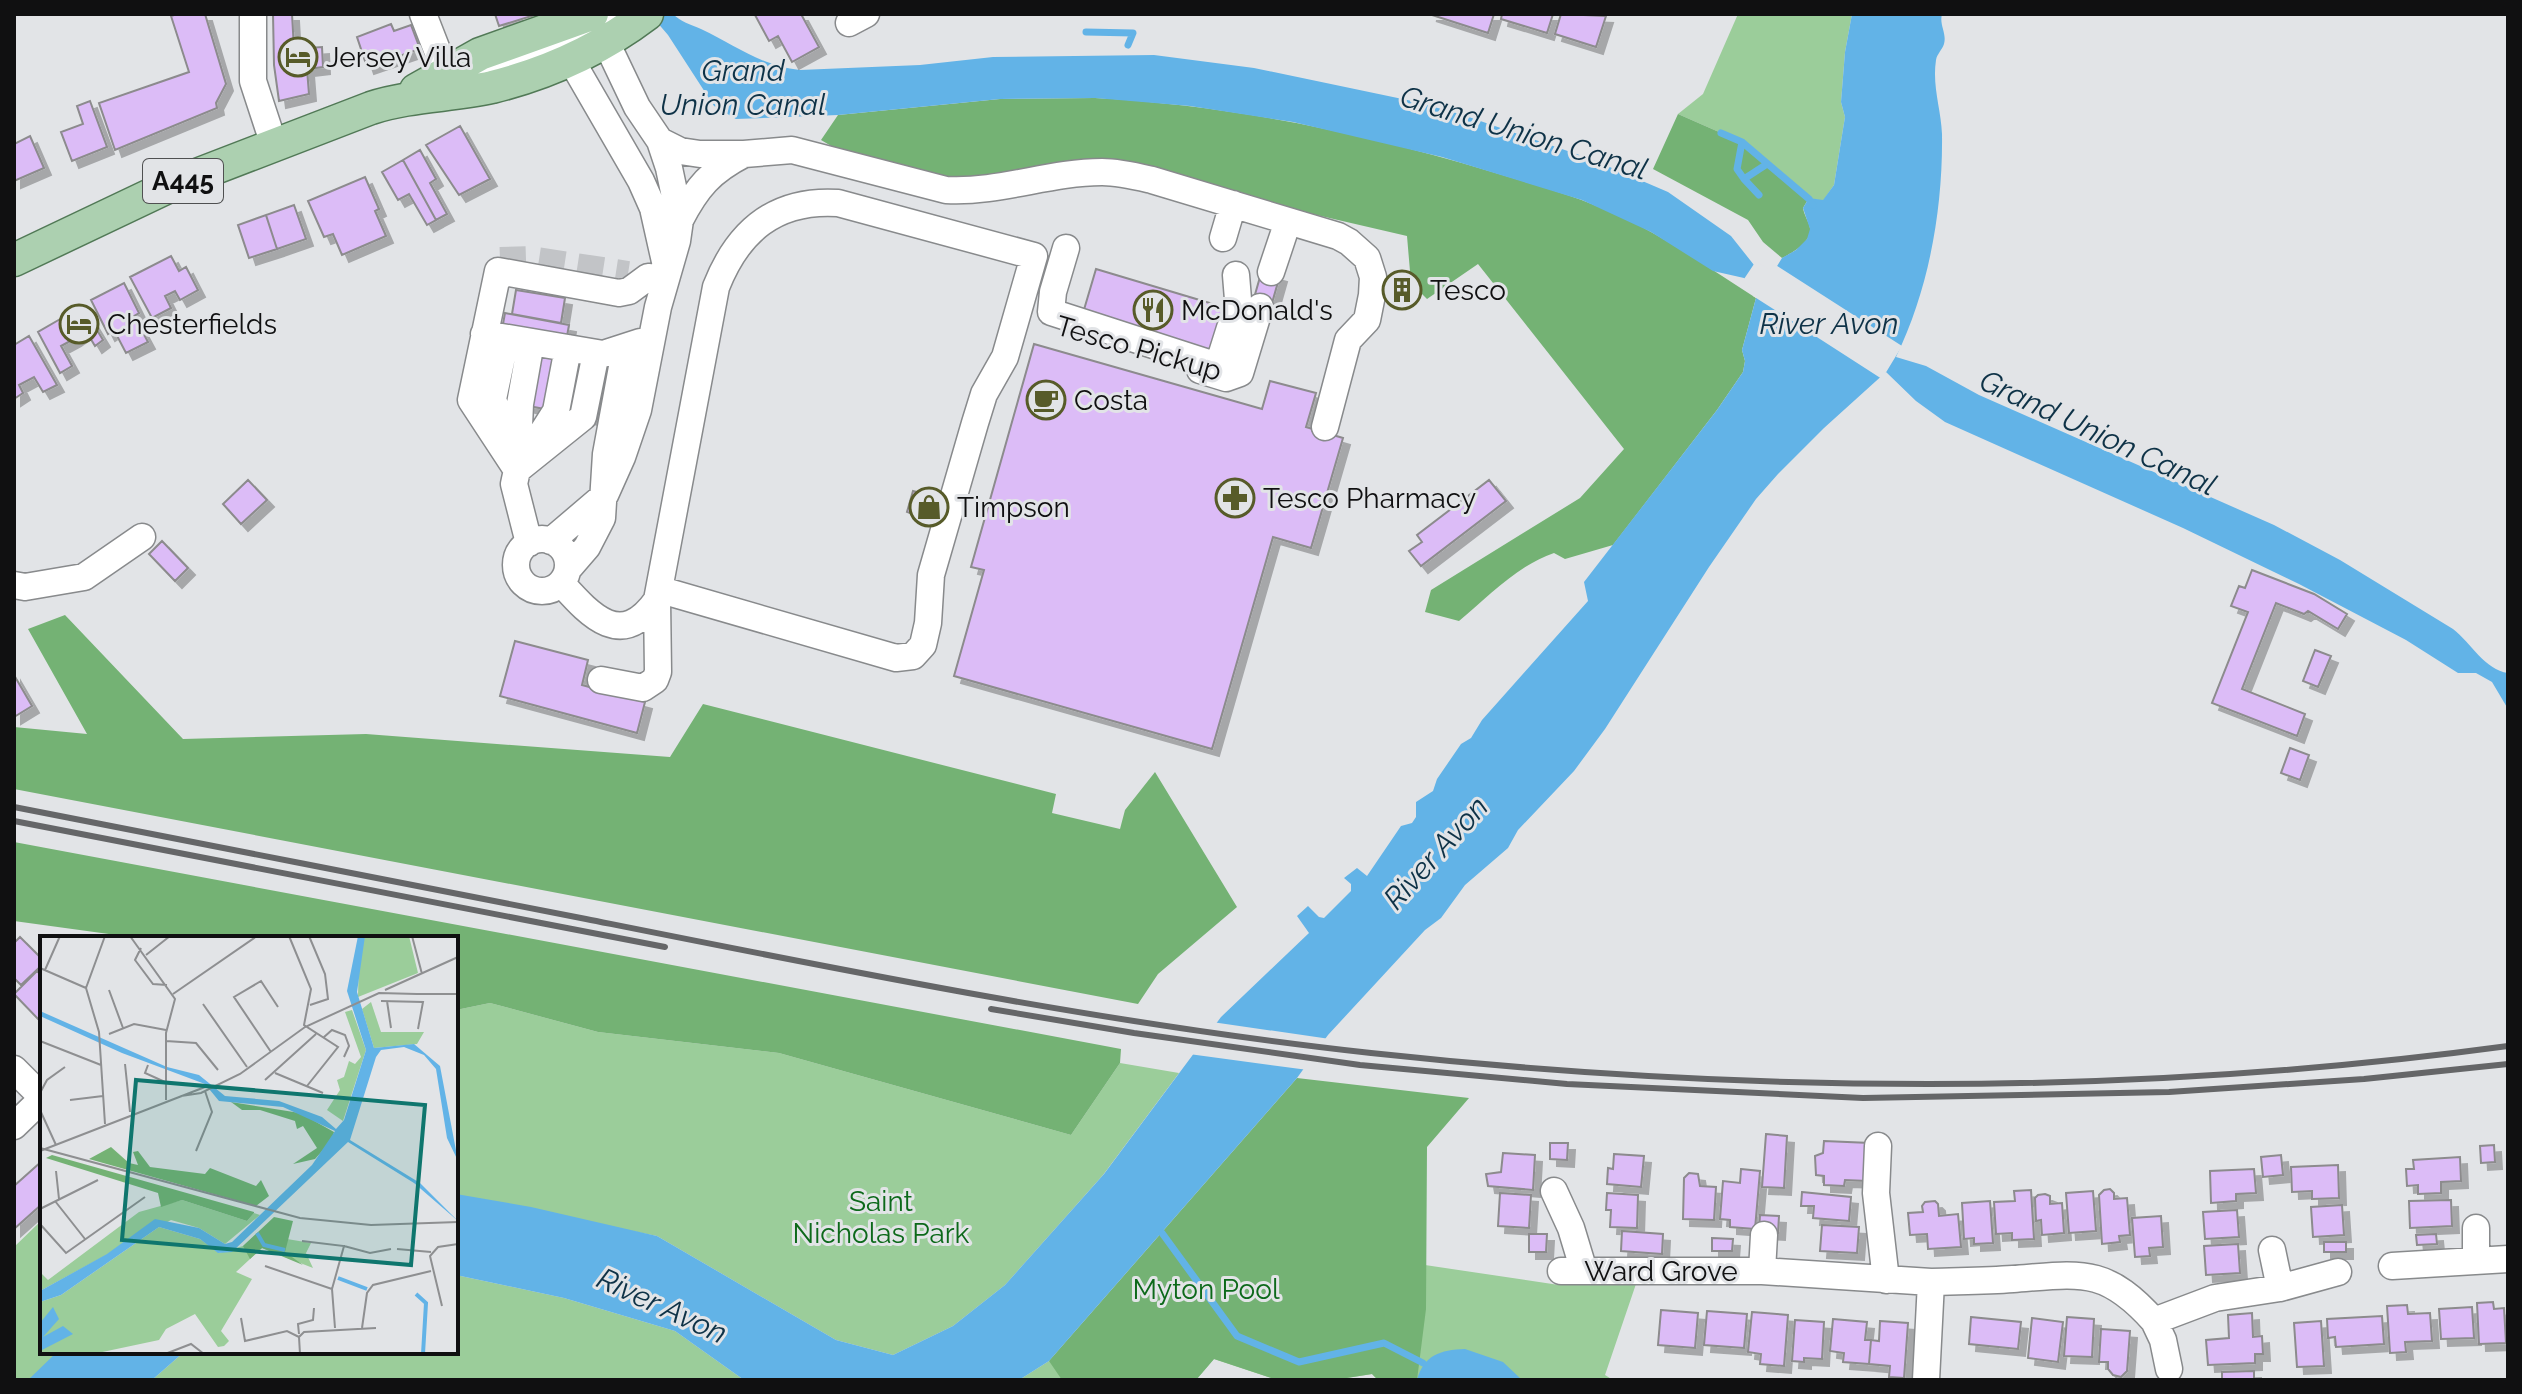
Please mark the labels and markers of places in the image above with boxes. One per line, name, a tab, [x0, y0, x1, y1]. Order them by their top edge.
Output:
hotel icon: Jersey Villa	[277, 36, 319, 78]
place label: Jersey Villa	[326, 41, 471, 74]
building icon: Tesco	[1381, 269, 1423, 311]
place label: Tesco	[1430, 274, 1506, 307]
restaurant icon: McDonald's	[1132, 289, 1174, 331]
place label: McDonald's	[1181, 294, 1333, 327]
hotel icon: Chesterfields	[58, 303, 100, 345]
place label: Chesterfields	[107, 308, 277, 341]
cafe icon: Costa	[1025, 379, 1067, 421]
place label: Costa	[1074, 384, 1148, 417]
pharmacy icon: Tesco Pharmacy	[1214, 477, 1256, 519]
place label: Tesco Pharmacy	[1263, 482, 1476, 515]
shop icon: Timpson	[908, 486, 950, 528]
place label: Timpson	[957, 491, 1070, 524]

